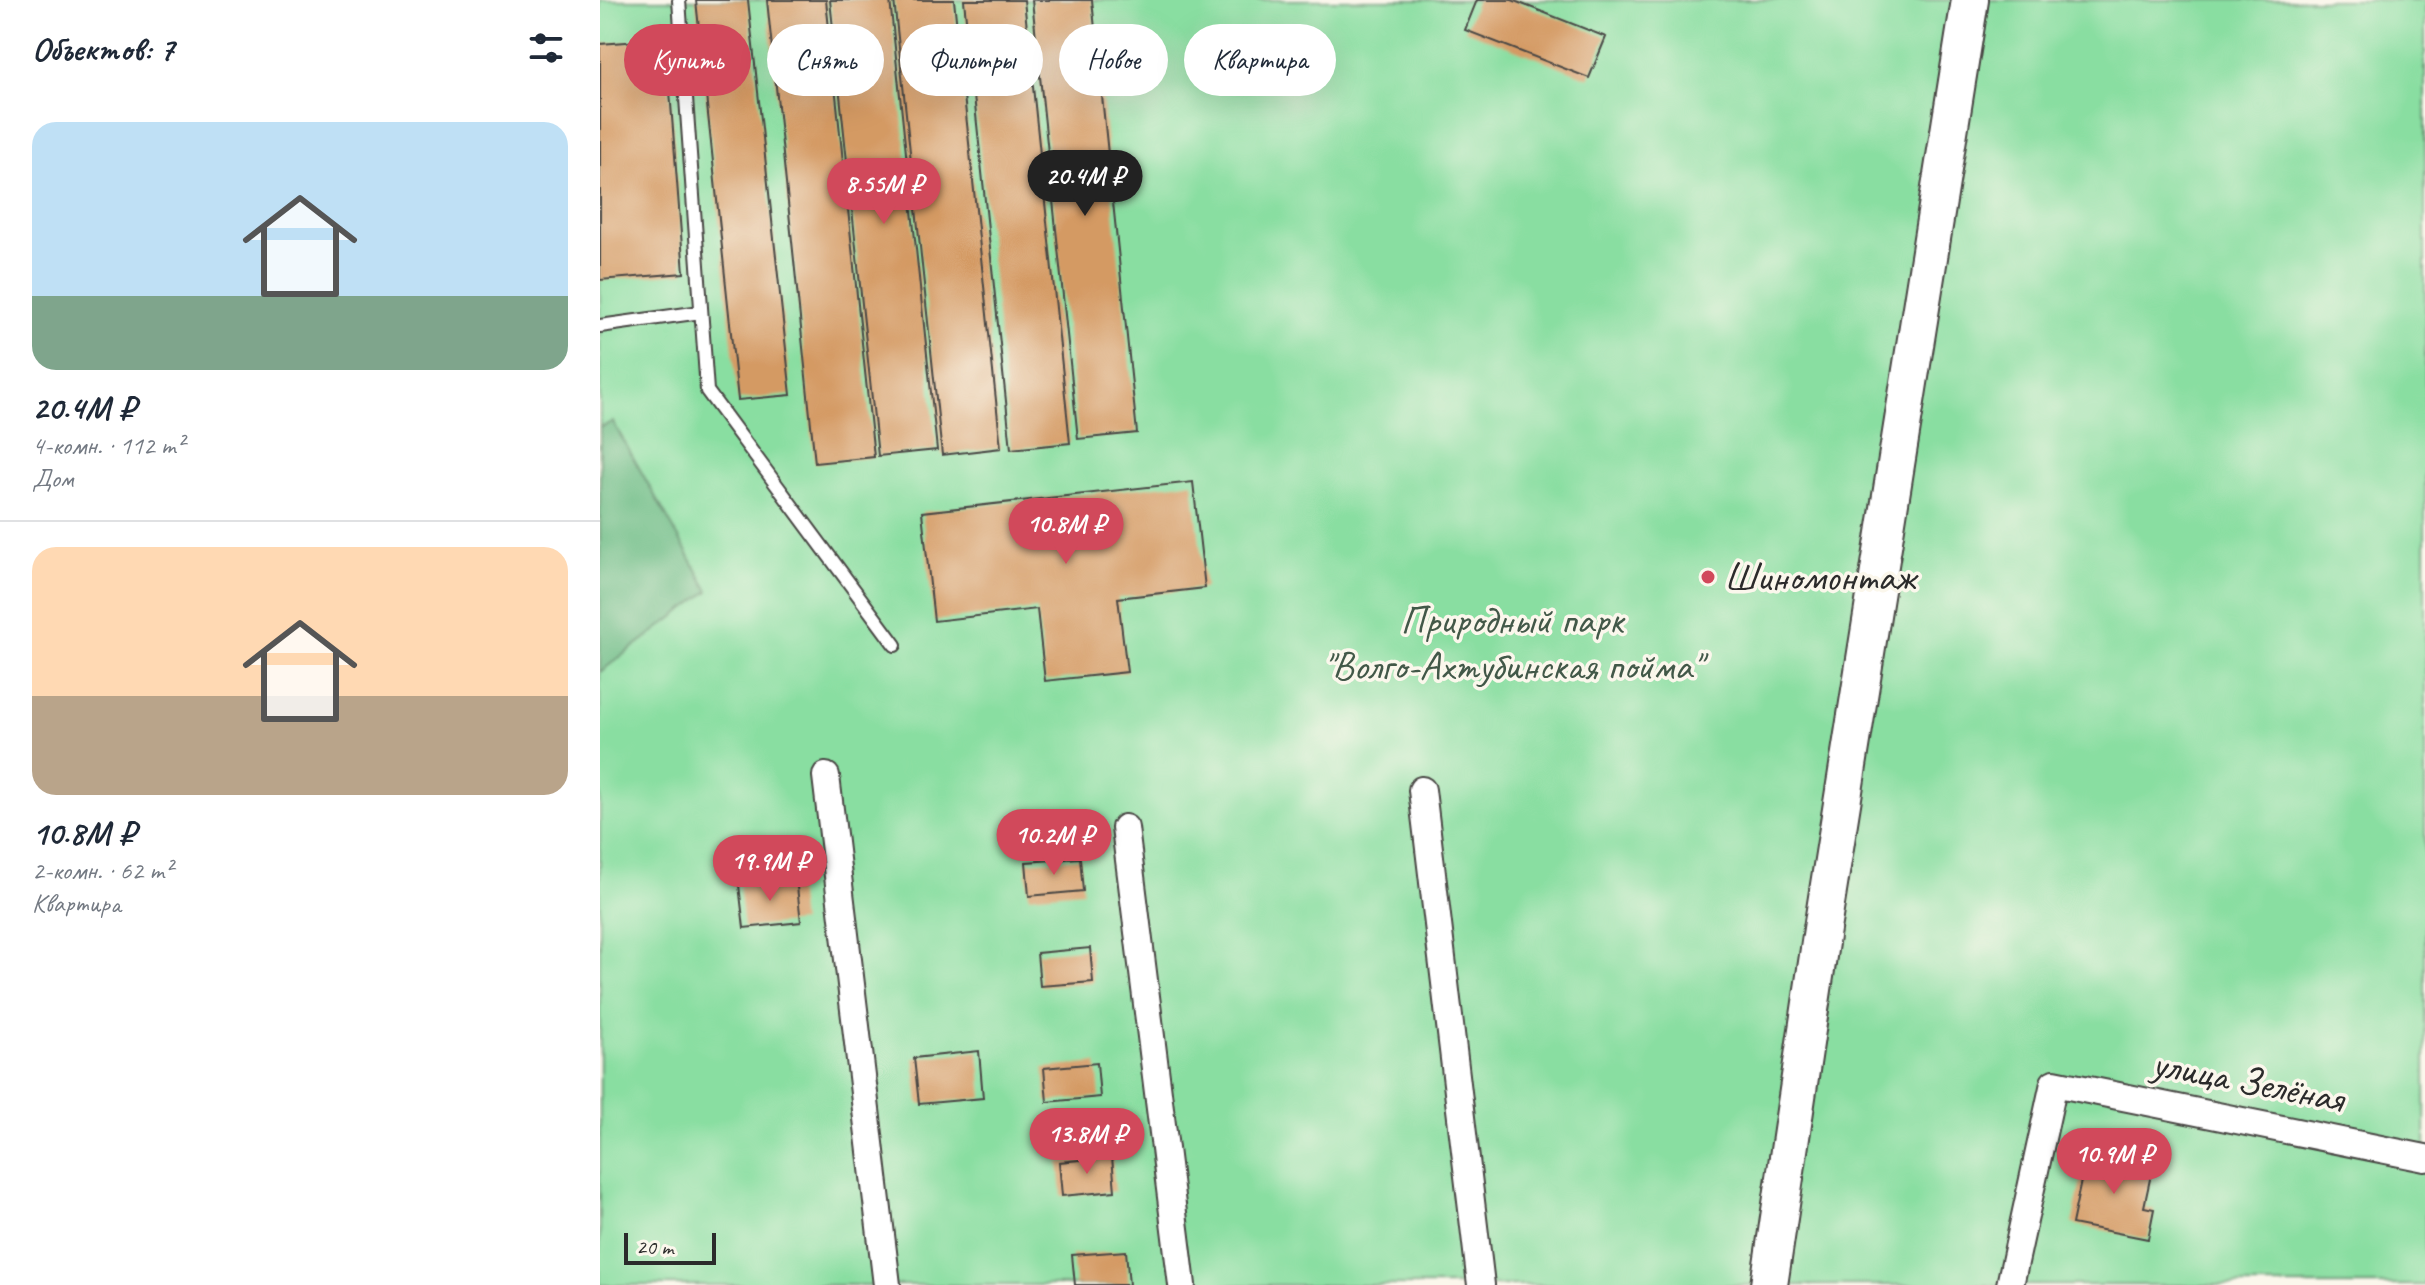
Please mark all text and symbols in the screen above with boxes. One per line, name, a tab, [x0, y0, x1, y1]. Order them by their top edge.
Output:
chip: Купить	[624, 24, 751, 96]
chip: Снять	[767, 24, 884, 96]
chip: Фильтры	[900, 24, 1043, 96]
chip: Новое	[1059, 24, 1168, 96]
chip: Квартира	[1184, 24, 1336, 96]
icon: filters	[524, 26, 568, 70]
text: Объектов: 7	[32, 27, 174, 70]
pin: 20.4M ₽	[1011, 150, 1159, 218]
pin: 8.55M ₽	[810, 158, 958, 226]
text: 20.4M ₽	[1046, 159, 1124, 192]
text: 8.55M ₽	[845, 167, 923, 200]
icon: home	[228, 174, 372, 318]
text: 20.4M ₽	[32, 386, 135, 429]
text: 4-комн. · 112 m²	[32, 429, 184, 462]
text: Дом	[32, 462, 74, 495]
pin: 10.8M ₽	[992, 498, 1140, 566]
text: 10.8M ₽	[1027, 507, 1105, 540]
place label: Шиномонтаж	[1724, 552, 1919, 602]
marker: Шиномонтаж	[1699, 568, 1717, 586]
park label: Природный парк "Волго-Ахтубинская пойма"	[1323, 595, 1709, 691]
icon: home	[228, 599, 372, 743]
pin: 10.2M ₽	[980, 809, 1128, 877]
text: 10.8M ₽	[32, 811, 135, 854]
text: 10.2M ₽	[1015, 818, 1093, 851]
pin: 19.9M ₽	[696, 835, 844, 903]
text: 19.9M ₽	[731, 844, 809, 877]
text: 2-комн. · 62 m²	[32, 854, 172, 887]
text: Квартира	[32, 887, 121, 920]
street label: улица Зелёная	[2146, 1038, 2350, 1124]
pin: 13.8M ₽	[1013, 1108, 1161, 1176]
text: 13.8M ₽	[1048, 1117, 1126, 1150]
pin: 10.9M ₽	[2040, 1128, 2188, 1196]
text: 10.9M ₽	[2075, 1137, 2153, 1170]
scale bar	[624, 1229, 716, 1265]
text: 20 m	[636, 1233, 673, 1261]

